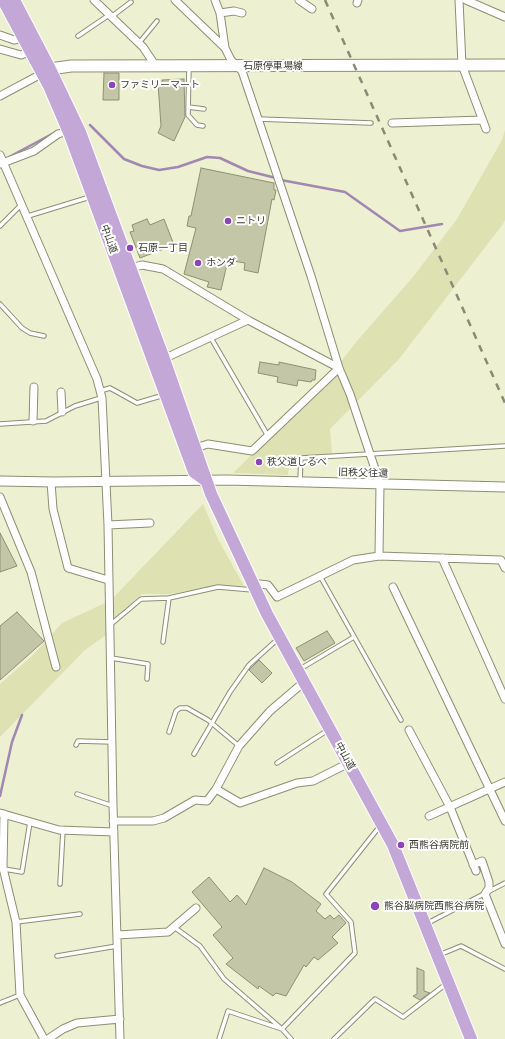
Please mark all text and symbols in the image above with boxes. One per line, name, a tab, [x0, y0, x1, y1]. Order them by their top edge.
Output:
street label: 石原停車場線	[243, 60, 303, 72]
place label: ファミリーマート	[120, 79, 200, 91]
marker: ファミリーマート	[107, 80, 117, 90]
place label: ニトリ	[236, 215, 266, 227]
marker: ニトリ	[223, 216, 233, 226]
street label: 中山道	[98, 223, 120, 255]
place label: 石原一丁目	[138, 242, 188, 254]
marker: 石原一丁目	[125, 243, 135, 253]
place label: ホンダ	[206, 257, 236, 269]
marker: ホンダ	[193, 258, 203, 268]
place label: 秩父道しるべ	[267, 456, 327, 468]
marker: 秩父道しるべ	[254, 457, 264, 467]
street label: 旧秩父往還	[338, 466, 388, 480]
street label: 中山道	[332, 740, 358, 772]
place label: 西熊谷病院前	[409, 839, 469, 851]
marker: 西熊谷病院前	[396, 840, 406, 850]
marker: 熊谷脳病院西熊谷病院	[369, 900, 381, 912]
place label: 熊谷脳病院西熊谷病院	[384, 900, 484, 912]

